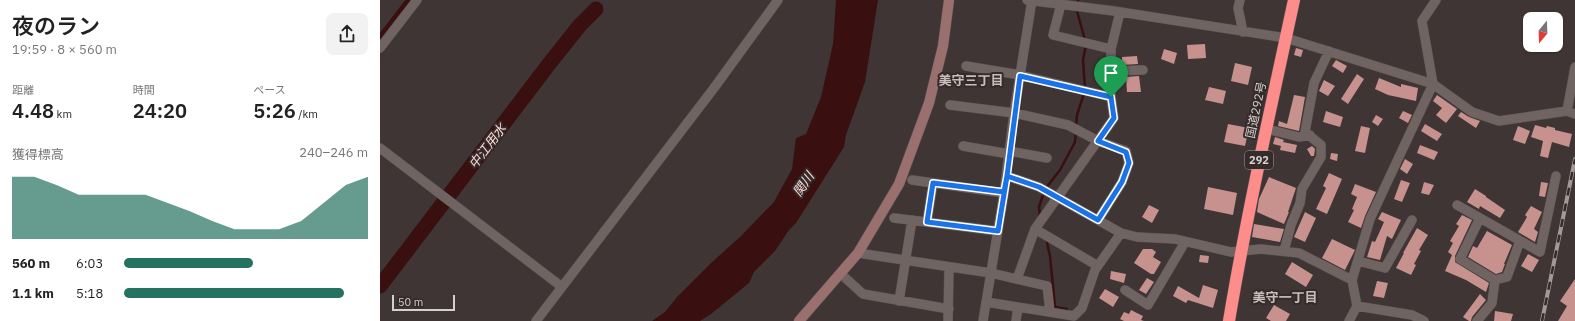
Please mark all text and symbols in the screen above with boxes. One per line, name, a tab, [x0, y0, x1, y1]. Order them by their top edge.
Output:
text: 夜のラン	[12, 11, 100, 40]
north arrow	[1523, 12, 1563, 52]
map controls	[1523, 12, 1563, 52]
button: share	[326, 13, 368, 55]
text: 19:59 · 8 × 560 m	[12, 41, 117, 58]
pin	[1094, 56, 1128, 97]
icon: arrive	[1100, 62, 1122, 84]
district label: 美守三丁目	[938, 72, 1004, 89]
street label: 国道292号	[1242, 80, 1269, 140]
text: 距離	[12, 83, 34, 97]
text: 時間	[133, 83, 155, 97]
text: ペース	[253, 83, 286, 97]
text: 4.48	[12, 97, 54, 124]
text: 24:20	[133, 97, 187, 124]
text: 5:26	[253, 97, 296, 124]
text: km	[54, 107, 72, 121]
text: /km	[296, 107, 318, 121]
water label: 中江用水	[465, 119, 511, 172]
text: 240–246 m	[299, 144, 368, 161]
text: 獲得標高	[12, 146, 64, 163]
road number: 292	[1245, 151, 1273, 169]
water label: 関川	[789, 167, 819, 200]
text: 560 m	[12, 255, 50, 272]
text: 6:03	[76, 255, 103, 272]
text: 1.1 km	[12, 285, 54, 302]
text: 5:18	[76, 285, 103, 302]
district label: 美守一丁目	[1252, 289, 1318, 306]
scale bar	[392, 293, 455, 312]
text: 50 m	[398, 295, 423, 309]

